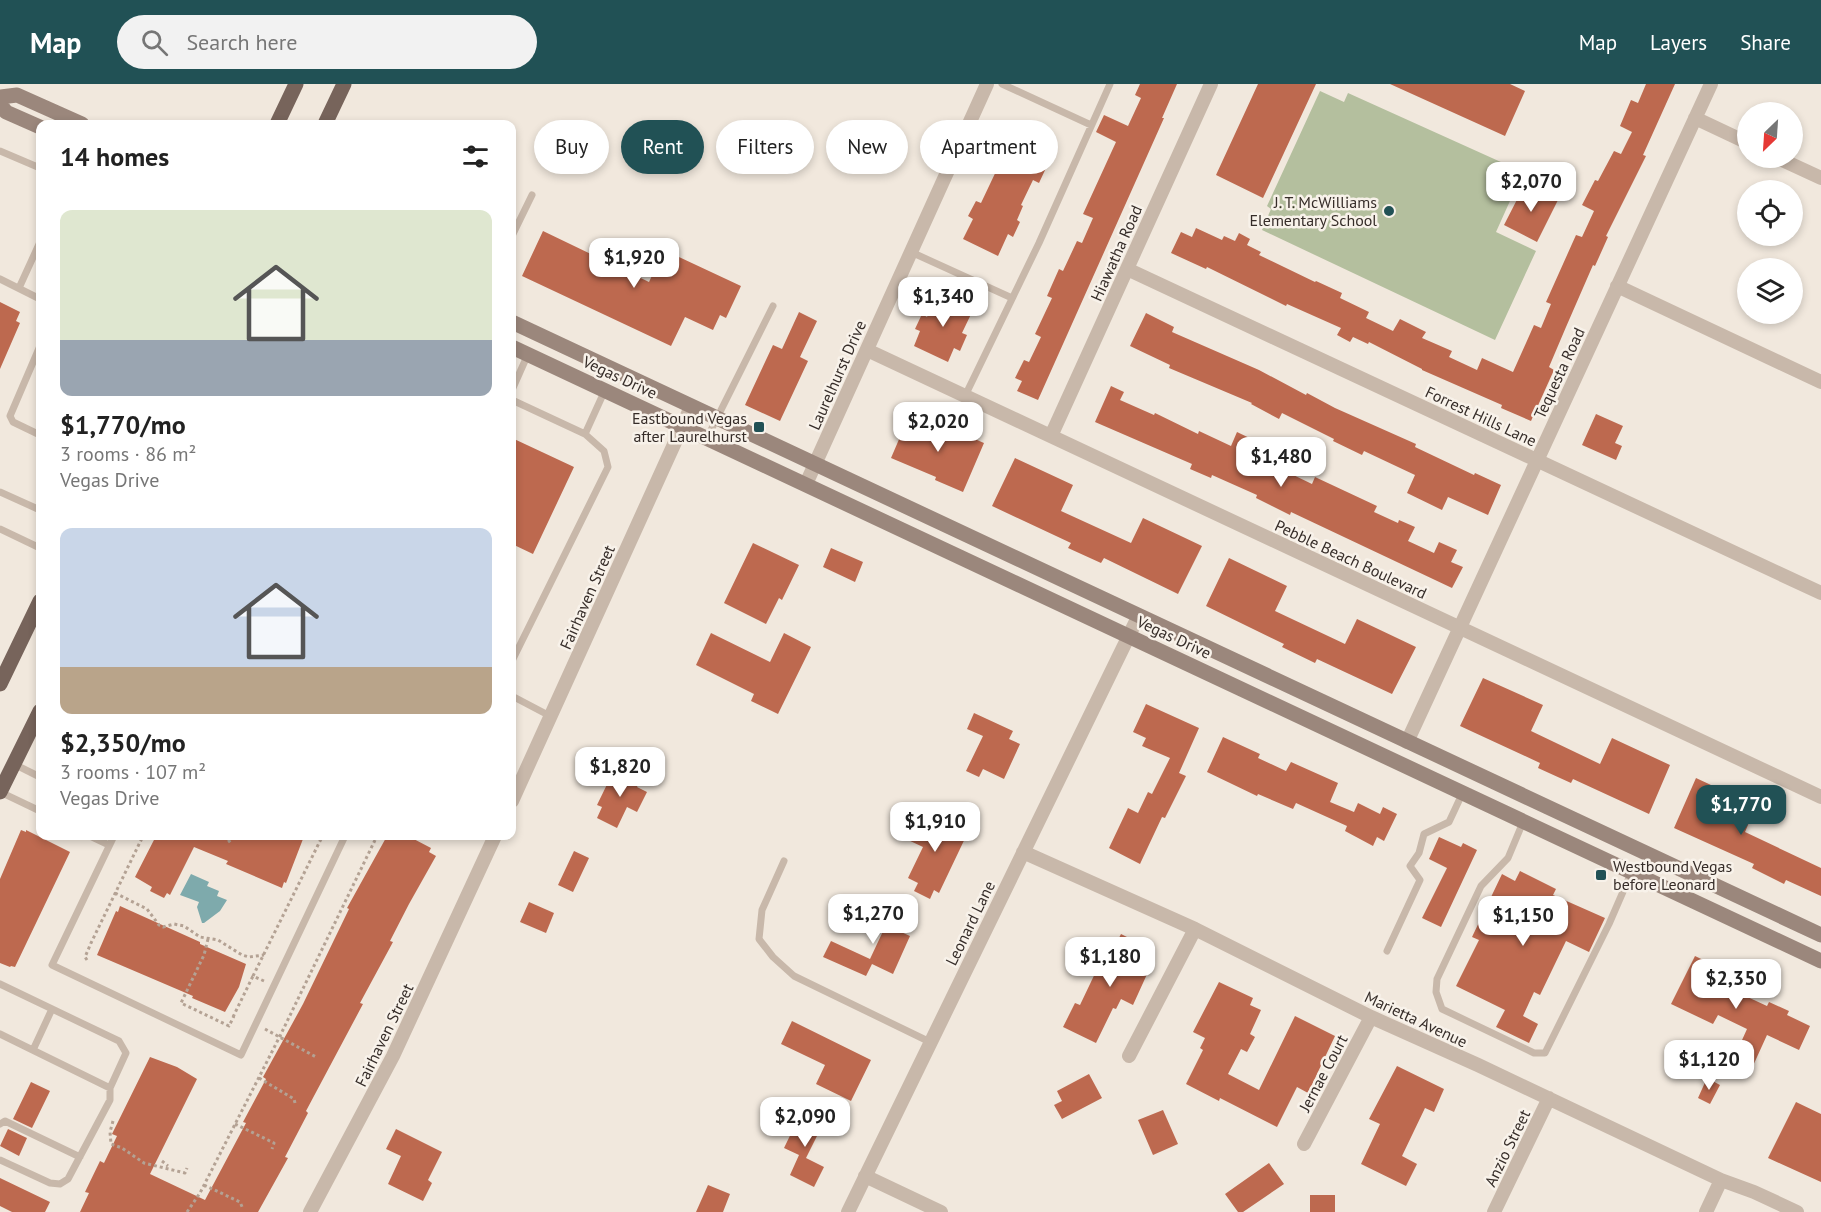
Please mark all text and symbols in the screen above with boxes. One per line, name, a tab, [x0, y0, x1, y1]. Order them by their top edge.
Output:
search box	[117, 15, 537, 69]
text: Map	[30, 24, 81, 61]
icon: search	[138, 26, 171, 59]
text: Search here	[186, 28, 297, 56]
text: Map	[1579, 29, 1617, 56]
text: Layers	[1650, 29, 1707, 56]
text: Share	[1740, 29, 1791, 56]
north arrow	[1737, 102, 1803, 168]
map controls	[1737, 102, 1803, 324]
chip: Buy	[534, 120, 609, 174]
chip: Rent	[621, 120, 704, 174]
chip: Filters	[716, 120, 814, 174]
chip: New	[826, 120, 908, 174]
chip: Apartment	[920, 120, 1058, 174]
text: 14 homes	[60, 140, 169, 173]
icon: filters	[459, 140, 492, 173]
pin: $2,070	[1482, 162, 1580, 213]
text: $2,070	[1500, 168, 1562, 194]
button: locate	[1737, 180, 1803, 246]
place label: J. T. McWilliams Elementary School	[1250, 192, 1377, 230]
street label: Hiawatha Road	[1086, 202, 1146, 304]
marker: J. T. McWilliams Elementary School	[1382, 204, 1396, 218]
pin: $1,920	[585, 238, 683, 289]
text: $1,920	[603, 244, 665, 270]
icon: home	[222, 249, 330, 357]
button: layers	[1737, 258, 1803, 324]
pin: $1,340	[894, 277, 992, 328]
text: $1,340	[912, 283, 974, 309]
street label: Laurelhurst Drive	[804, 317, 870, 433]
street label: Tequesta Road	[1529, 324, 1589, 422]
street label: Vegas Drive	[579, 351, 660, 403]
street label: Forrest Hills Lane	[1422, 381, 1540, 451]
pin: $2,020	[889, 402, 987, 453]
text: $1,770/mo	[60, 408, 186, 441]
place label: Eastbound Vegas after Laurelhurst	[632, 408, 748, 446]
text: $2,020	[907, 408, 969, 434]
marker: Eastbound Vegas after Laurelhurst	[752, 420, 766, 434]
pin: $1,480	[1232, 437, 1330, 488]
text: 3 rooms · 86 m²	[60, 441, 196, 467]
text: $1,480	[1250, 443, 1312, 469]
text: Vegas Drive	[60, 467, 159, 493]
street label: Pebble Beach Boulevard	[1272, 515, 1430, 603]
street label: Fairhaven Street	[555, 541, 619, 652]
icon: home	[222, 567, 330, 675]
street label: Vegas Drive	[1133, 611, 1214, 663]
text: $2,350/mo	[60, 726, 186, 759]
pin: $1,820	[571, 747, 669, 798]
text: $1,820	[589, 753, 651, 779]
text: 3 rooms · 107 m²	[60, 759, 206, 785]
text: Vegas Drive	[60, 785, 159, 811]
pin: $1,770	[1692, 785, 1790, 836]
text: $1,770	[1710, 791, 1772, 817]
pin: $1,910	[886, 802, 984, 853]
text: $1,910	[904, 808, 966, 834]
place label: Westbound Vegas before Leonard	[1613, 856, 1732, 894]
marker: Westbound Vegas before Leonard	[1594, 868, 1608, 882]
street label: Leonard Lane	[941, 877, 999, 969]
pin: $1,270	[824, 894, 922, 945]
pin: $1,150	[1474, 896, 1572, 947]
text: $1,270	[842, 900, 904, 926]
text: $1,150	[1492, 902, 1554, 928]
pin: $1,180	[1061, 937, 1159, 988]
text: $1,180	[1079, 943, 1141, 969]
pin: $2,350	[1687, 959, 1785, 1010]
text: $2,350	[1705, 965, 1767, 991]
street label: Fairhaven Street	[350, 980, 418, 1090]
street label: Marietta Avenue	[1361, 986, 1471, 1052]
street label: Jernae Court	[1294, 1031, 1352, 1116]
pin: $1,120	[1660, 1040, 1758, 1091]
text: $1,120	[1678, 1046, 1740, 1072]
pin: $2,090	[756, 1097, 854, 1148]
text: $2,090	[774, 1103, 836, 1129]
street label: Anzio Street	[1480, 1106, 1534, 1190]

